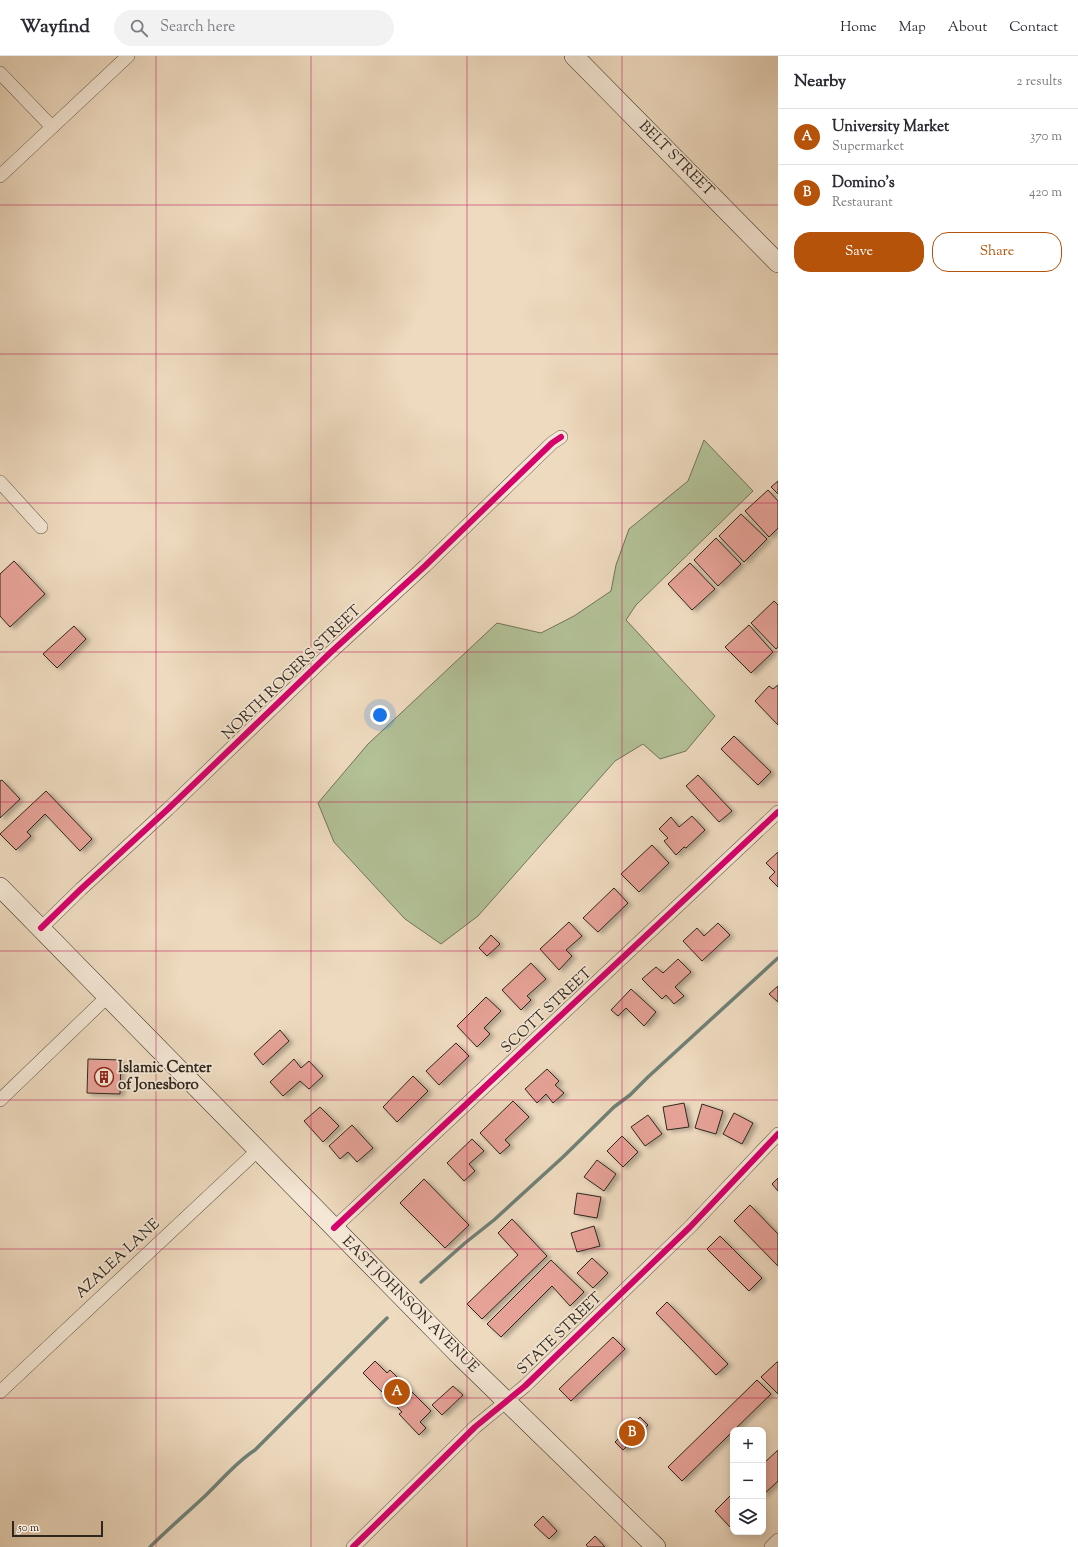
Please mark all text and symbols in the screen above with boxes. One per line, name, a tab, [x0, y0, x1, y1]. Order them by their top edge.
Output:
search box	[114, 10, 394, 46]
text: Wayfind	[20, 14, 90, 41]
icon: search	[128, 17, 150, 39]
text: Search here	[160, 17, 235, 38]
text: Home	[840, 18, 877, 38]
text: Map	[899, 18, 926, 38]
text: About	[948, 18, 987, 38]
text: Contact	[1009, 18, 1058, 38]
text: Nearby	[794, 70, 846, 94]
text: 2 results	[1017, 73, 1062, 91]
street label: BELT STREET	[634, 117, 719, 202]
text: University Market	[832, 117, 949, 138]
text: A	[802, 128, 812, 146]
text: 370 m	[1030, 128, 1062, 146]
text: Supermarket	[832, 138, 904, 156]
text: Domino's	[832, 173, 895, 194]
text: B	[803, 184, 811, 202]
text: 420 m	[1029, 184, 1062, 202]
text: Restaurant	[832, 194, 893, 212]
button: Save	[794, 232, 924, 272]
button: Share	[932, 232, 1062, 272]
street label: NORTH ROGERS STREET	[218, 601, 366, 745]
your location	[370, 705, 390, 725]
street label: SCOTT STREET	[497, 963, 597, 1059]
place label: Islamic Center of Jonesboro	[118, 1058, 212, 1096]
building icon: Islamic Center of Jonesboro	[93, 1066, 115, 1088]
street label: AZALEA LANE	[71, 1214, 165, 1304]
street label: EAST JOHNSON AVENUE	[337, 1232, 483, 1378]
street label: STATE STREET	[513, 1288, 607, 1380]
pin: A	[384, 1377, 410, 1407]
pin: B	[619, 1418, 645, 1448]
map controls	[730, 1427, 766, 1535]
button: +	[730, 1427, 766, 1463]
button: −	[730, 1463, 766, 1499]
button: layers	[730, 1499, 766, 1535]
scale bar	[12, 1519, 103, 1538]
text: 50 m	[18, 1520, 39, 1536]

